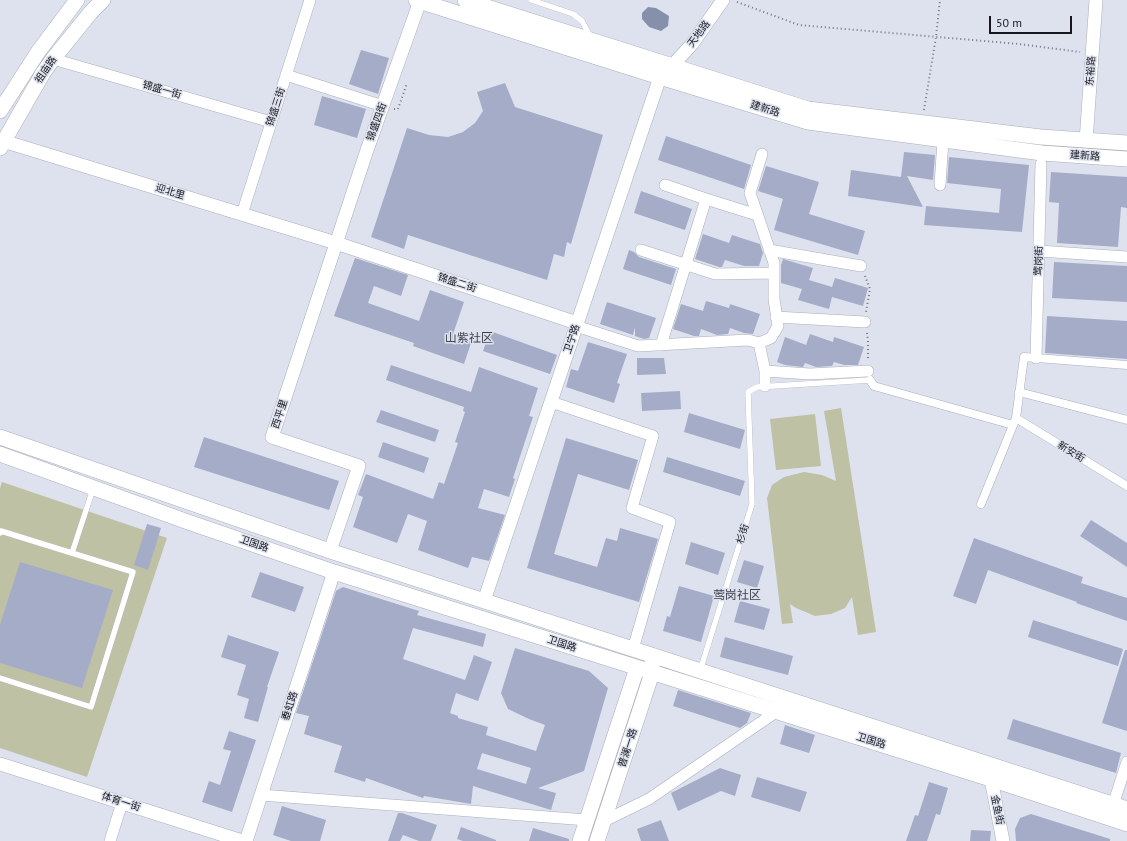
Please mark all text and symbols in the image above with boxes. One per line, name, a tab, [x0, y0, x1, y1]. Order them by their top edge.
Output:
scale bar	[991, 8, 1074, 34]
text: 50 m	[996, 15, 1022, 30]
street label: 天地路	[685, 18, 713, 50]
street label: 祖庙路	[33, 54, 59, 86]
street label: 东裕路	[1084, 56, 1098, 86]
street label: 锦盛一街	[141, 79, 183, 101]
street label: 锦盛三街	[264, 86, 288, 128]
street label: 建新路	[749, 99, 781, 119]
street label: 锦盛四街	[365, 101, 389, 143]
street label: 建新路	[1070, 149, 1100, 163]
street label: 迎北里	[154, 182, 186, 202]
street label: 莺岗街	[1032, 246, 1046, 276]
street label: 锦盛二街	[436, 271, 478, 295]
street label: 卫宁路	[562, 323, 582, 355]
district label: 山紫社区	[445, 332, 493, 346]
street label: 西平里	[270, 398, 290, 430]
street label: 新安街	[1055, 439, 1087, 465]
street label: 杉街	[734, 523, 752, 545]
street label: 卫国路	[238, 533, 270, 555]
district label: 莺岗社区	[713, 589, 761, 603]
street label: 卫国路	[546, 634, 578, 654]
street label: 垂虹路	[280, 690, 300, 722]
street label: 普澜一路	[616, 727, 640, 769]
street label: 卫国路	[855, 731, 887, 751]
street label: 体育一街	[100, 790, 142, 814]
street label: 金鱼街	[988, 794, 1006, 826]

